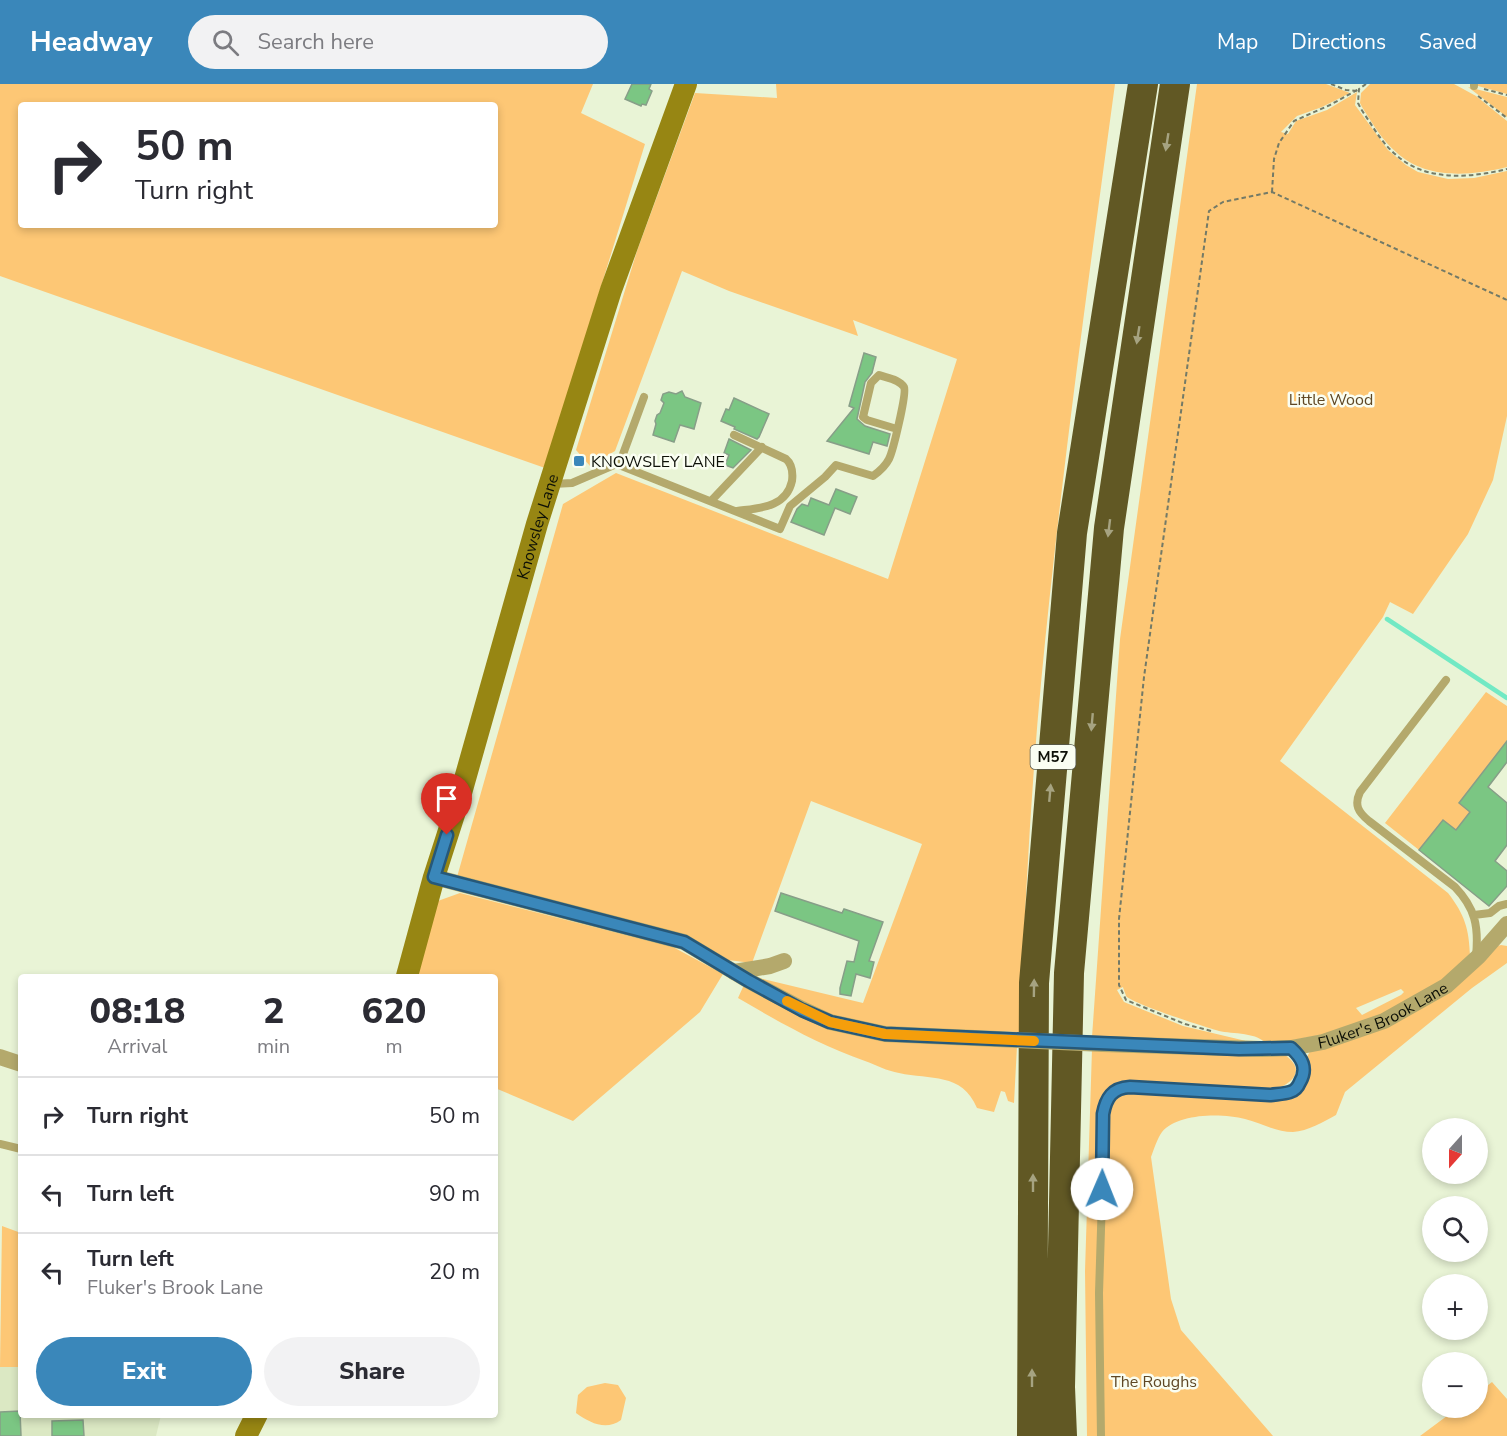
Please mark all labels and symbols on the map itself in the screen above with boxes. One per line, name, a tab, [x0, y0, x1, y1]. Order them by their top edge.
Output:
one-way arrow	[1162, 132, 1171, 151]
one-way arrow	[1133, 325, 1142, 344]
park label: Little Wood	[1289, 389, 1373, 411]
place label: KNOWSLEY LANE	[591, 451, 725, 473]
marker: KNOWSLEY LANE	[572, 454, 586, 468]
street label: Knowsley Lane	[512, 471, 564, 582]
one-way arrow	[1105, 518, 1114, 537]
one-way arrow	[1087, 712, 1097, 731]
road number: M57	[1030, 745, 1076, 769]
pin	[421, 773, 472, 835]
one-way arrow	[1045, 784, 1055, 803]
street label: Fluker's Brook Lane	[1316, 977, 1452, 1055]
one-way arrow	[1029, 978, 1039, 997]
north arrow	[1422, 1118, 1488, 1184]
position arrow	[1070, 1157, 1134, 1221]
one-way arrow	[1028, 1173, 1038, 1192]
one-way arrow	[1027, 1368, 1037, 1387]
park label: The Roughs	[1111, 1371, 1197, 1393]

